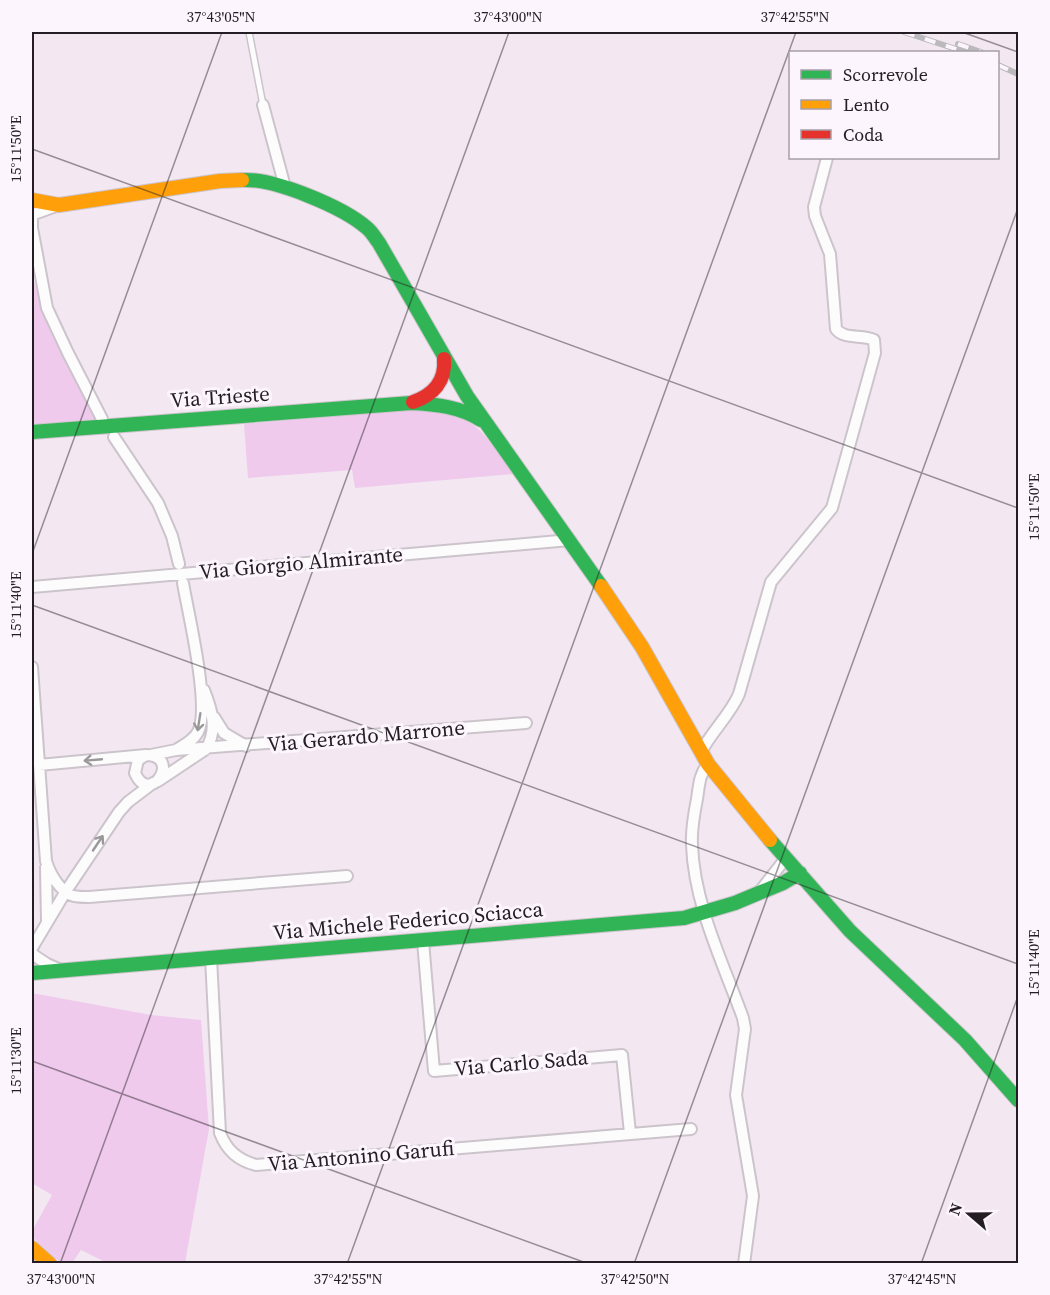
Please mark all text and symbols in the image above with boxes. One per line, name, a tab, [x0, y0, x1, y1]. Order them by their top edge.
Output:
text: 37°43'05"N	[186, 6, 256, 27]
text: 37°43'00"N	[473, 6, 543, 27]
text: 37°42'55"N	[760, 6, 830, 27]
legend	[789, 51, 999, 159]
text: Scorrevole	[843, 62, 928, 87]
text: Lento	[843, 92, 890, 117]
text: 15°11'50"E	[5, 115, 26, 183]
text: Coda	[843, 122, 884, 147]
street label: Via Trieste	[169, 379, 271, 414]
text: 15°11'50"E	[1023, 473, 1044, 541]
street label: Via Giorgio Almirante	[198, 539, 404, 586]
text: 15°11'40"E	[5, 571, 26, 639]
one-way arrow	[194, 711, 205, 731]
street label: Via Gerardo Marrone	[266, 712, 466, 759]
one-way arrow	[83, 755, 103, 766]
one-way arrow	[92, 835, 104, 851]
street label: Via Michele Federico Sciacca	[272, 894, 545, 947]
text: 15°11'40"E	[1023, 929, 1044, 997]
text: 15°11'30"E	[5, 1027, 26, 1095]
street label: Via Carlo Sada	[453, 1042, 589, 1083]
street label: Via Antonino Garufi	[266, 1133, 456, 1178]
north arrow	[939, 1184, 999, 1244]
text: N	[943, 1199, 967, 1218]
text: 37°43'00"N	[26, 1268, 96, 1289]
text: 37°42'55"N	[313, 1268, 383, 1289]
text: 37°42'50"N	[600, 1268, 670, 1289]
text: 37°42'45"N	[887, 1268, 957, 1289]

